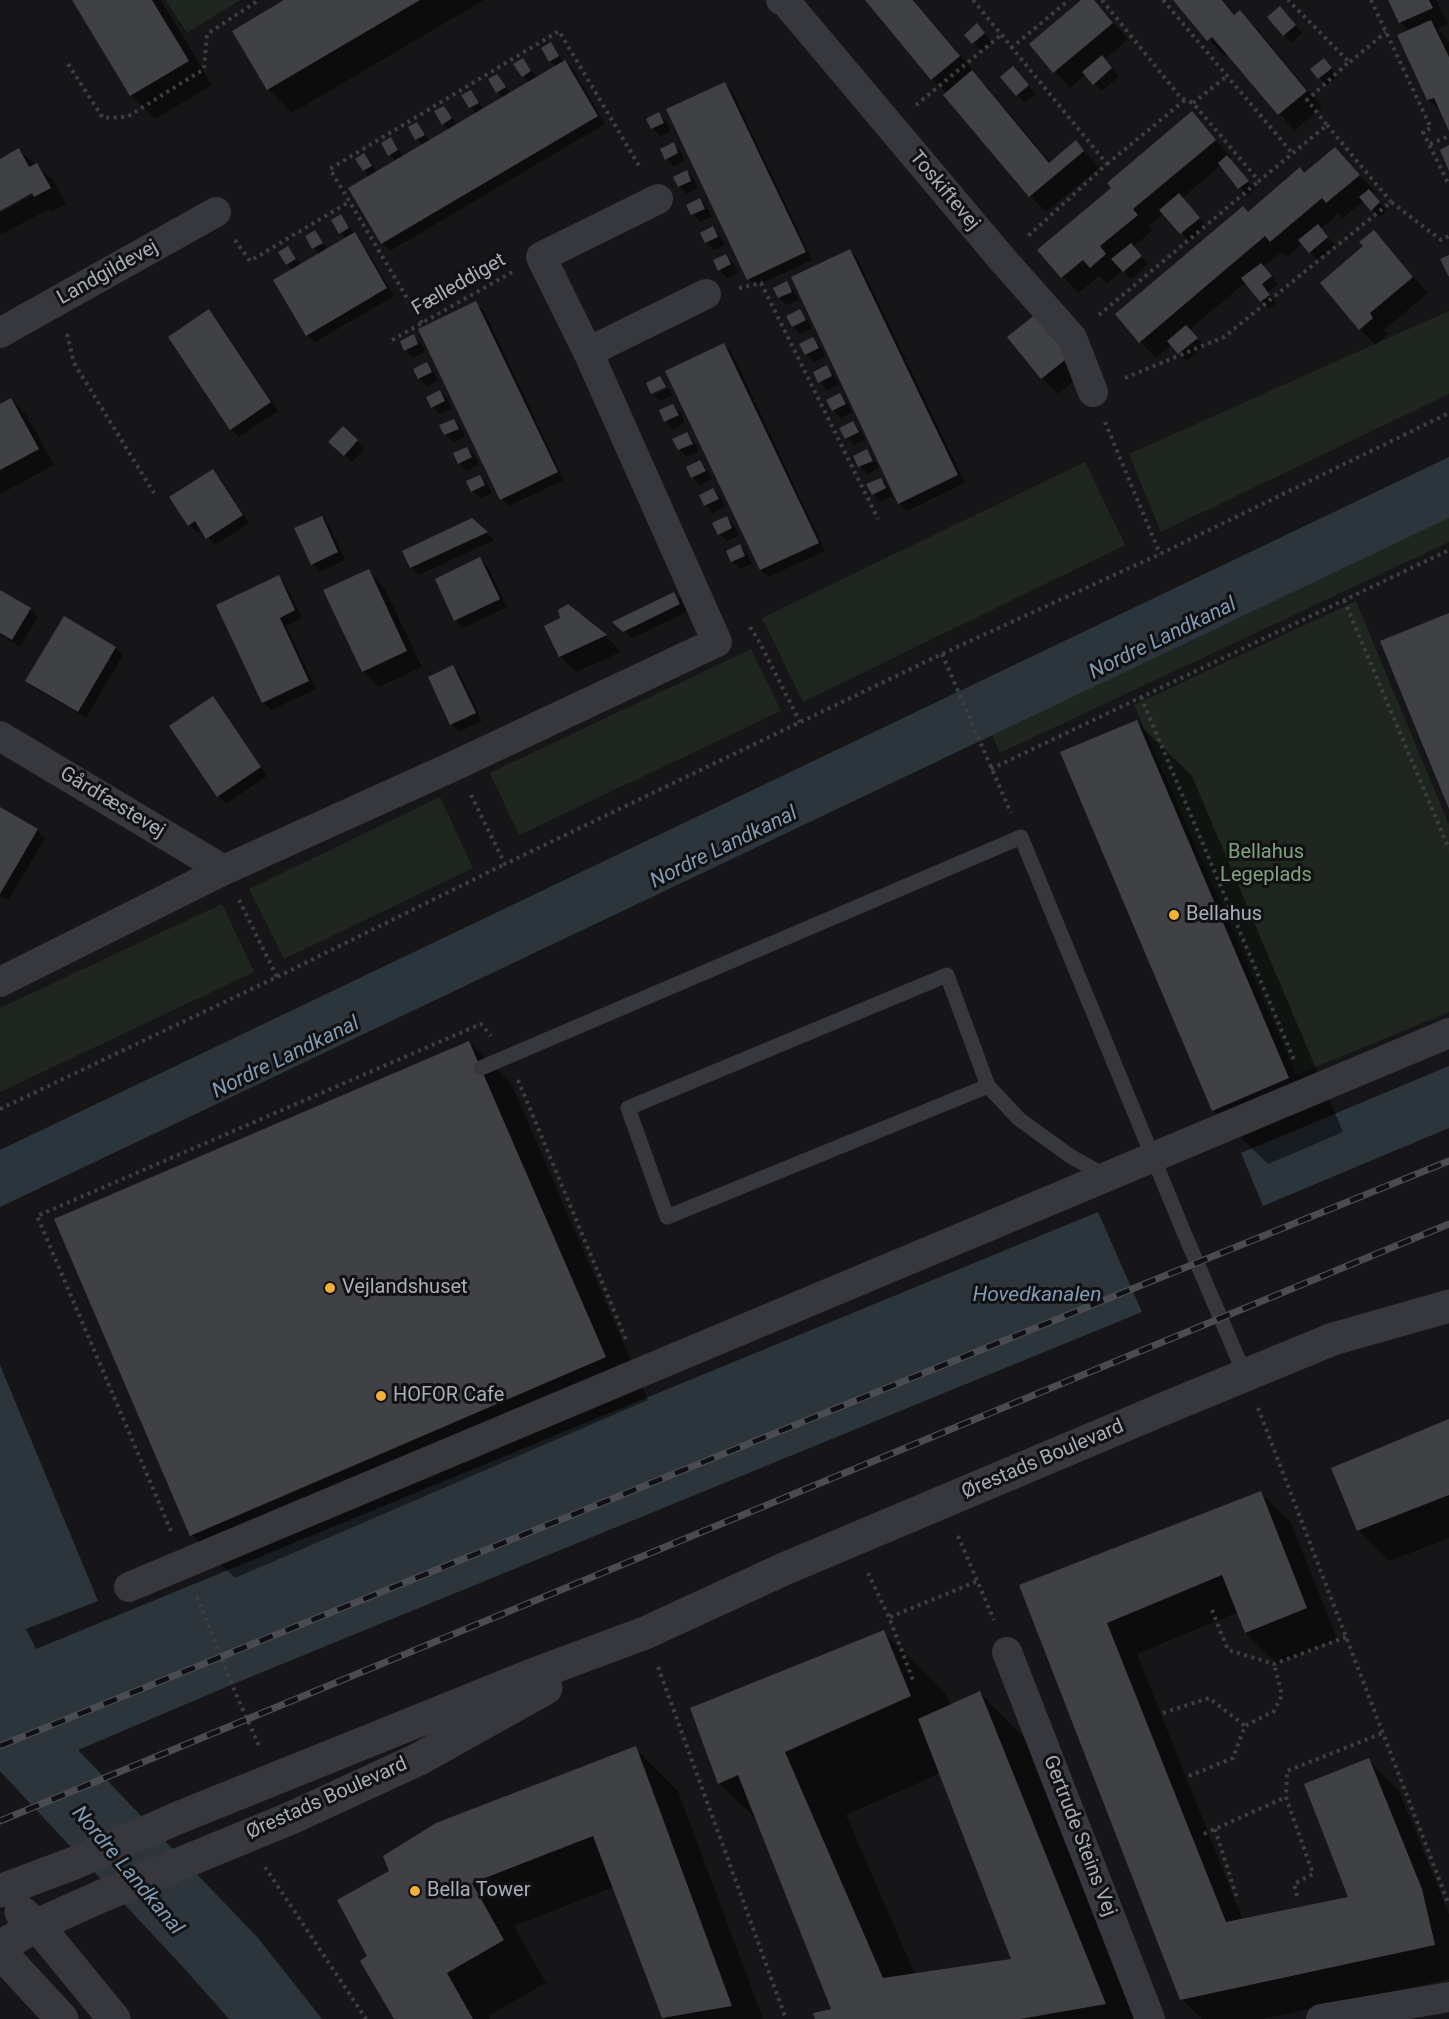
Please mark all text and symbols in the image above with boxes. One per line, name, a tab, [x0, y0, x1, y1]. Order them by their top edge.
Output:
street label: Toskiftevej	[904, 146, 984, 236]
street label: Landgildevej	[53, 235, 163, 311]
street label: Fælleddiget	[408, 249, 510, 321]
water label: Nordre Landkanal	[1085, 592, 1241, 686]
street label: Gårdfæstevej	[55, 762, 169, 844]
water label: Nordre Landkanal	[646, 801, 802, 895]
park label: Bellahus Legeplads	[1220, 841, 1312, 888]
place label: Bellahus	[1186, 903, 1262, 927]
marker: Bellahus	[1167, 908, 1181, 922]
water label: Nordre Landkanal	[208, 1011, 364, 1105]
place label: Vejlandshuset	[342, 1276, 468, 1300]
marker: Vejlandshuset	[323, 1281, 337, 1295]
water label: Hovedkanalen	[973, 1283, 1101, 1309]
place label: HOFOR Cafe	[393, 1384, 504, 1408]
marker: HOFOR Cafe	[374, 1389, 388, 1403]
street label: Ørestads Boulevard	[958, 1415, 1128, 1505]
street label: Gertrude Steins Vej	[1037, 1752, 1121, 1920]
street label: Ørestads Boulevard	[243, 1753, 411, 1845]
water label: Nordre Landkanal	[66, 1801, 188, 1941]
place label: Bella Tower	[427, 1879, 530, 1903]
marker: Bella Tower	[408, 1884, 422, 1898]

